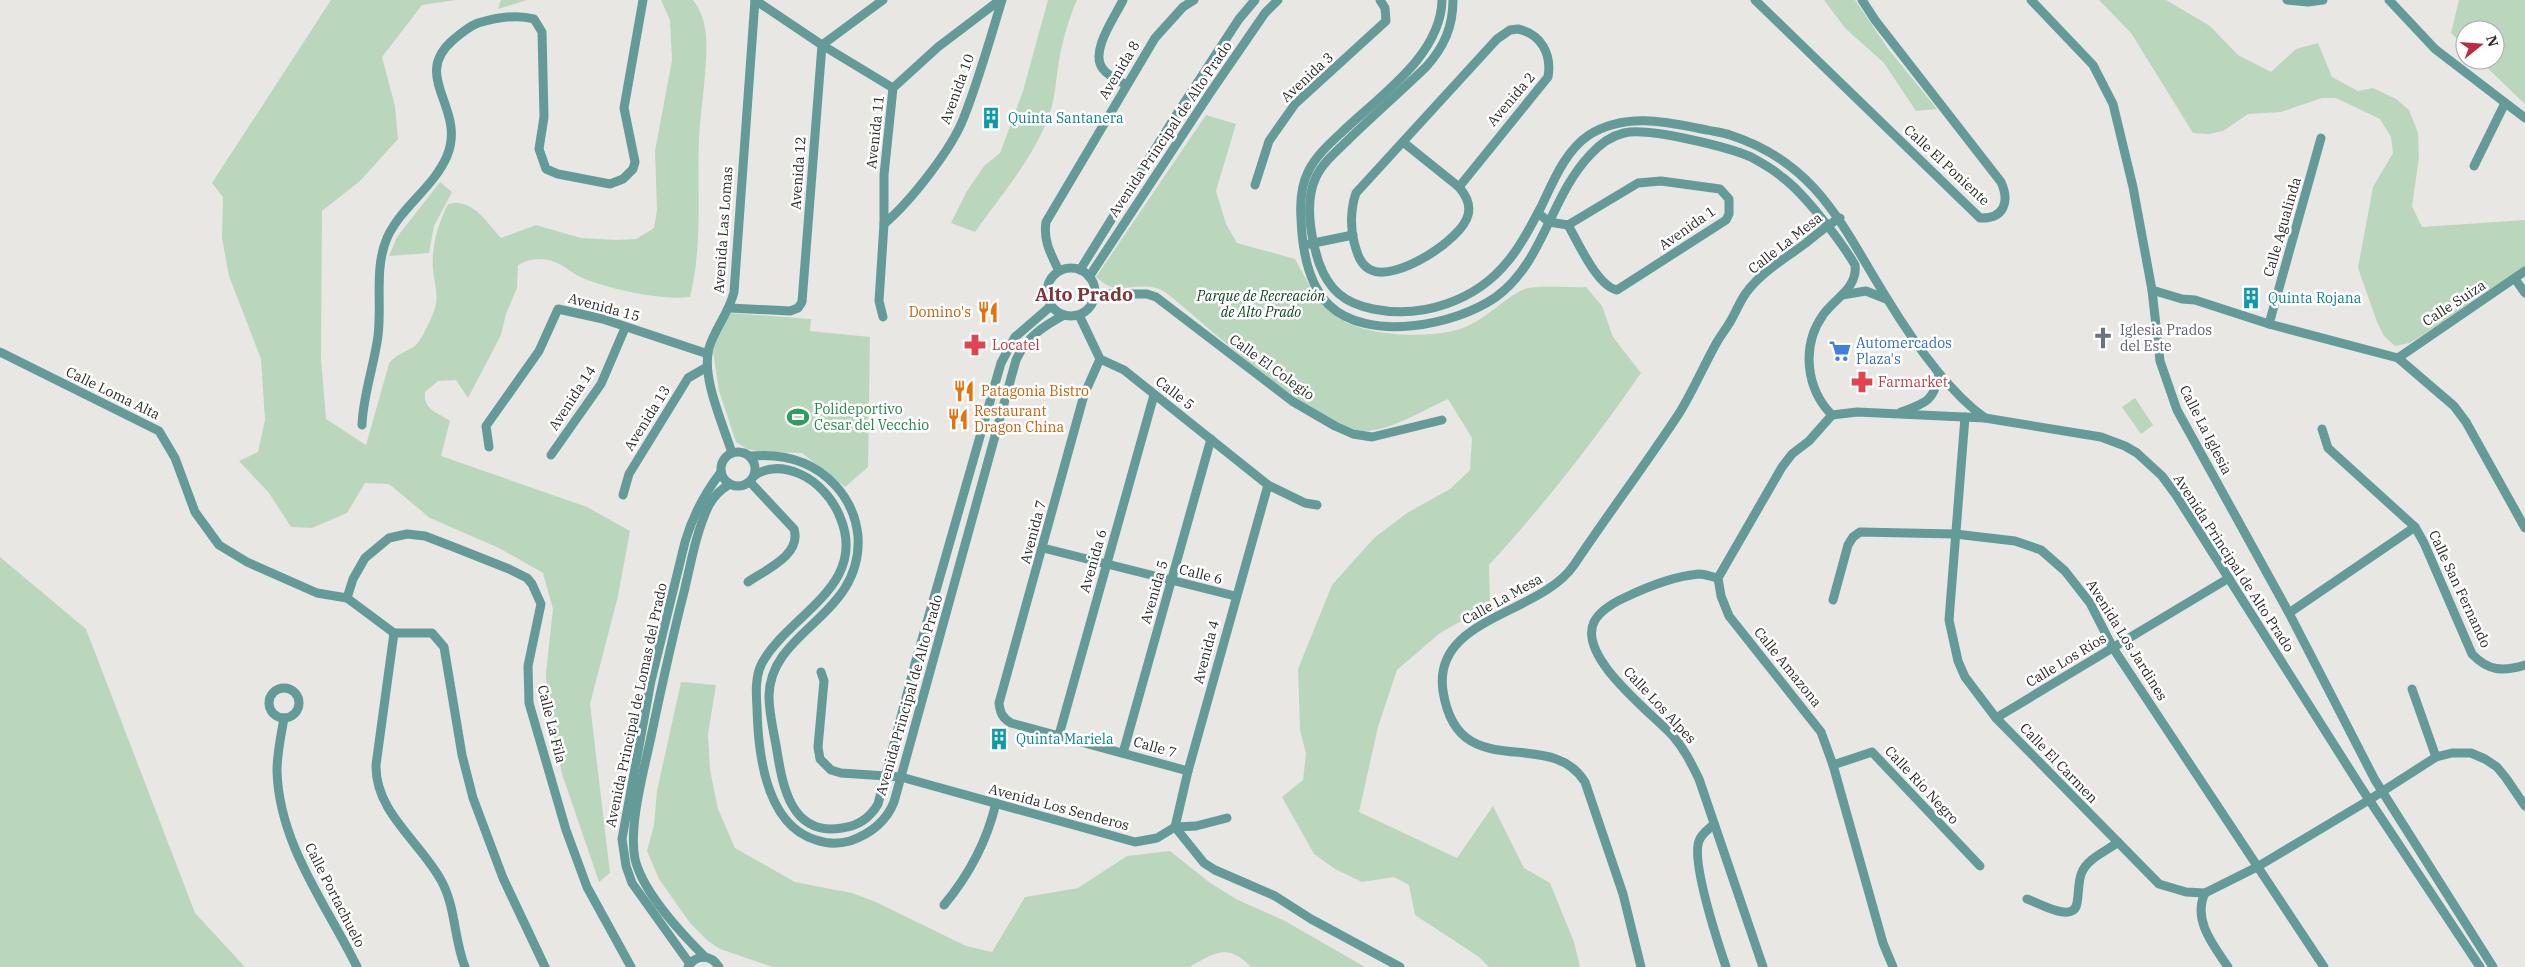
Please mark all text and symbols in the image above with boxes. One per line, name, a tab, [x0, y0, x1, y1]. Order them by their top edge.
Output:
north arrow	[2455, 20, 2505, 70]
text: N	[2482, 33, 2503, 49]
street label: Avenida 8	[1094, 37, 1144, 103]
street label: Avenida Principal de Alto Prado	[1104, 38, 1236, 220]
street label: Avenida 3	[1277, 48, 1337, 106]
street label: Avenida 10	[936, 51, 978, 127]
street label: Avenida 2	[1483, 68, 1539, 130]
street label: Avenida 11	[862, 94, 888, 170]
building icon: Quinta Santanera	[978, 105, 1004, 131]
place label: Quinta Santanera	[1008, 109, 1124, 127]
street label: Calle El Poniente	[1900, 121, 1994, 209]
street label: Avenida 12	[786, 136, 810, 210]
street label: Avenida Las Lomas	[710, 166, 736, 294]
street label: Calle Agualinda	[2259, 175, 2305, 279]
street label: Avenida 1	[1655, 202, 1719, 254]
street label: Calle La Mesa	[1744, 208, 1826, 278]
street label: Calle Suiza	[2419, 276, 2489, 330]
district label: Alto Prado	[1035, 282, 1133, 306]
building icon: Quinta Rojana	[2238, 285, 2264, 311]
park label: Parque de Recreación de Alto Prado	[1196, 287, 1325, 321]
street label: Avenida 15	[566, 289, 642, 325]
place label: Quinta Rojana	[2268, 289, 2362, 307]
restaurant icon: Domino's	[975, 299, 1001, 325]
place label: Domino's	[909, 303, 971, 321]
place label: Iglesia Prados del Este	[2120, 321, 2212, 355]
church icon: Iglesia Prados del Este	[2090, 325, 2116, 351]
street label: Calle El Colegio	[1226, 330, 1318, 404]
pharmacy icon: Locatel	[962, 332, 988, 358]
place label: Automercados Plaza's	[1856, 334, 1952, 368]
place label: Locatel	[992, 336, 1040, 354]
supermarket icon: Automercados Plaza's	[1827, 338, 1853, 364]
street label: Calle Loma Alta	[63, 362, 163, 424]
street label: Avenida 14	[544, 362, 600, 434]
pharmacy icon: Farmarket	[1849, 369, 1875, 395]
street label: Calle 5	[1152, 372, 1198, 414]
place label: Farmarket	[1878, 373, 1948, 391]
restaurant icon: Patagonia Bistro	[951, 378, 977, 404]
street label: Avenida 13	[620, 382, 674, 454]
place label: Patagonia Bistro	[981, 382, 1089, 400]
street label: Calle La Iglesia	[2176, 382, 2236, 478]
place label: Polideportivo Cesar del Vecchio	[814, 400, 929, 434]
place label: Restaurant Dragon China	[974, 402, 1064, 436]
sports icon: Polideportivo Cesar del Vecchio	[785, 404, 811, 430]
restaurant icon: Restaurant Dragon China	[945, 406, 971, 432]
street label: Avenida Principal de Alto Prado	[2170, 471, 2298, 655]
street label: Avenida 7	[1016, 498, 1050, 566]
street label: Avenida 6	[1075, 527, 1111, 595]
street label: Calle San Fernando	[2425, 527, 2495, 651]
street label: Avenida 5	[1136, 558, 1172, 626]
street label: Calle 6	[1177, 560, 1225, 588]
street label: Calle La Mesa	[1459, 569, 1546, 628]
street label: Avenida Los Jardines	[2082, 576, 2172, 704]
street label: Avenida Principal de Lomas del Prado	[601, 581, 671, 829]
street label: Avenida Principal de Alto Prado	[872, 592, 946, 798]
street label: Avenida 4	[1189, 618, 1223, 686]
street label: Calle Amazona	[1750, 623, 1826, 711]
street label: Calle Los Ríos	[2023, 629, 2110, 691]
street label: Calle Los Alpes	[1620, 663, 1700, 747]
street label: Calle La Fila	[534, 683, 570, 765]
street label: Calle El Carmen	[2016, 719, 2102, 807]
building icon: Quinta Mariela	[986, 726, 1012, 752]
place label: Quinta Mariela	[1016, 730, 1114, 748]
street label: Calle 7	[1131, 732, 1179, 762]
street label: Calle Río Negro	[1881, 742, 1963, 828]
street label: Avenida Los Senderos	[987, 780, 1131, 834]
street label: Calle Portachuelo	[301, 840, 369, 951]

